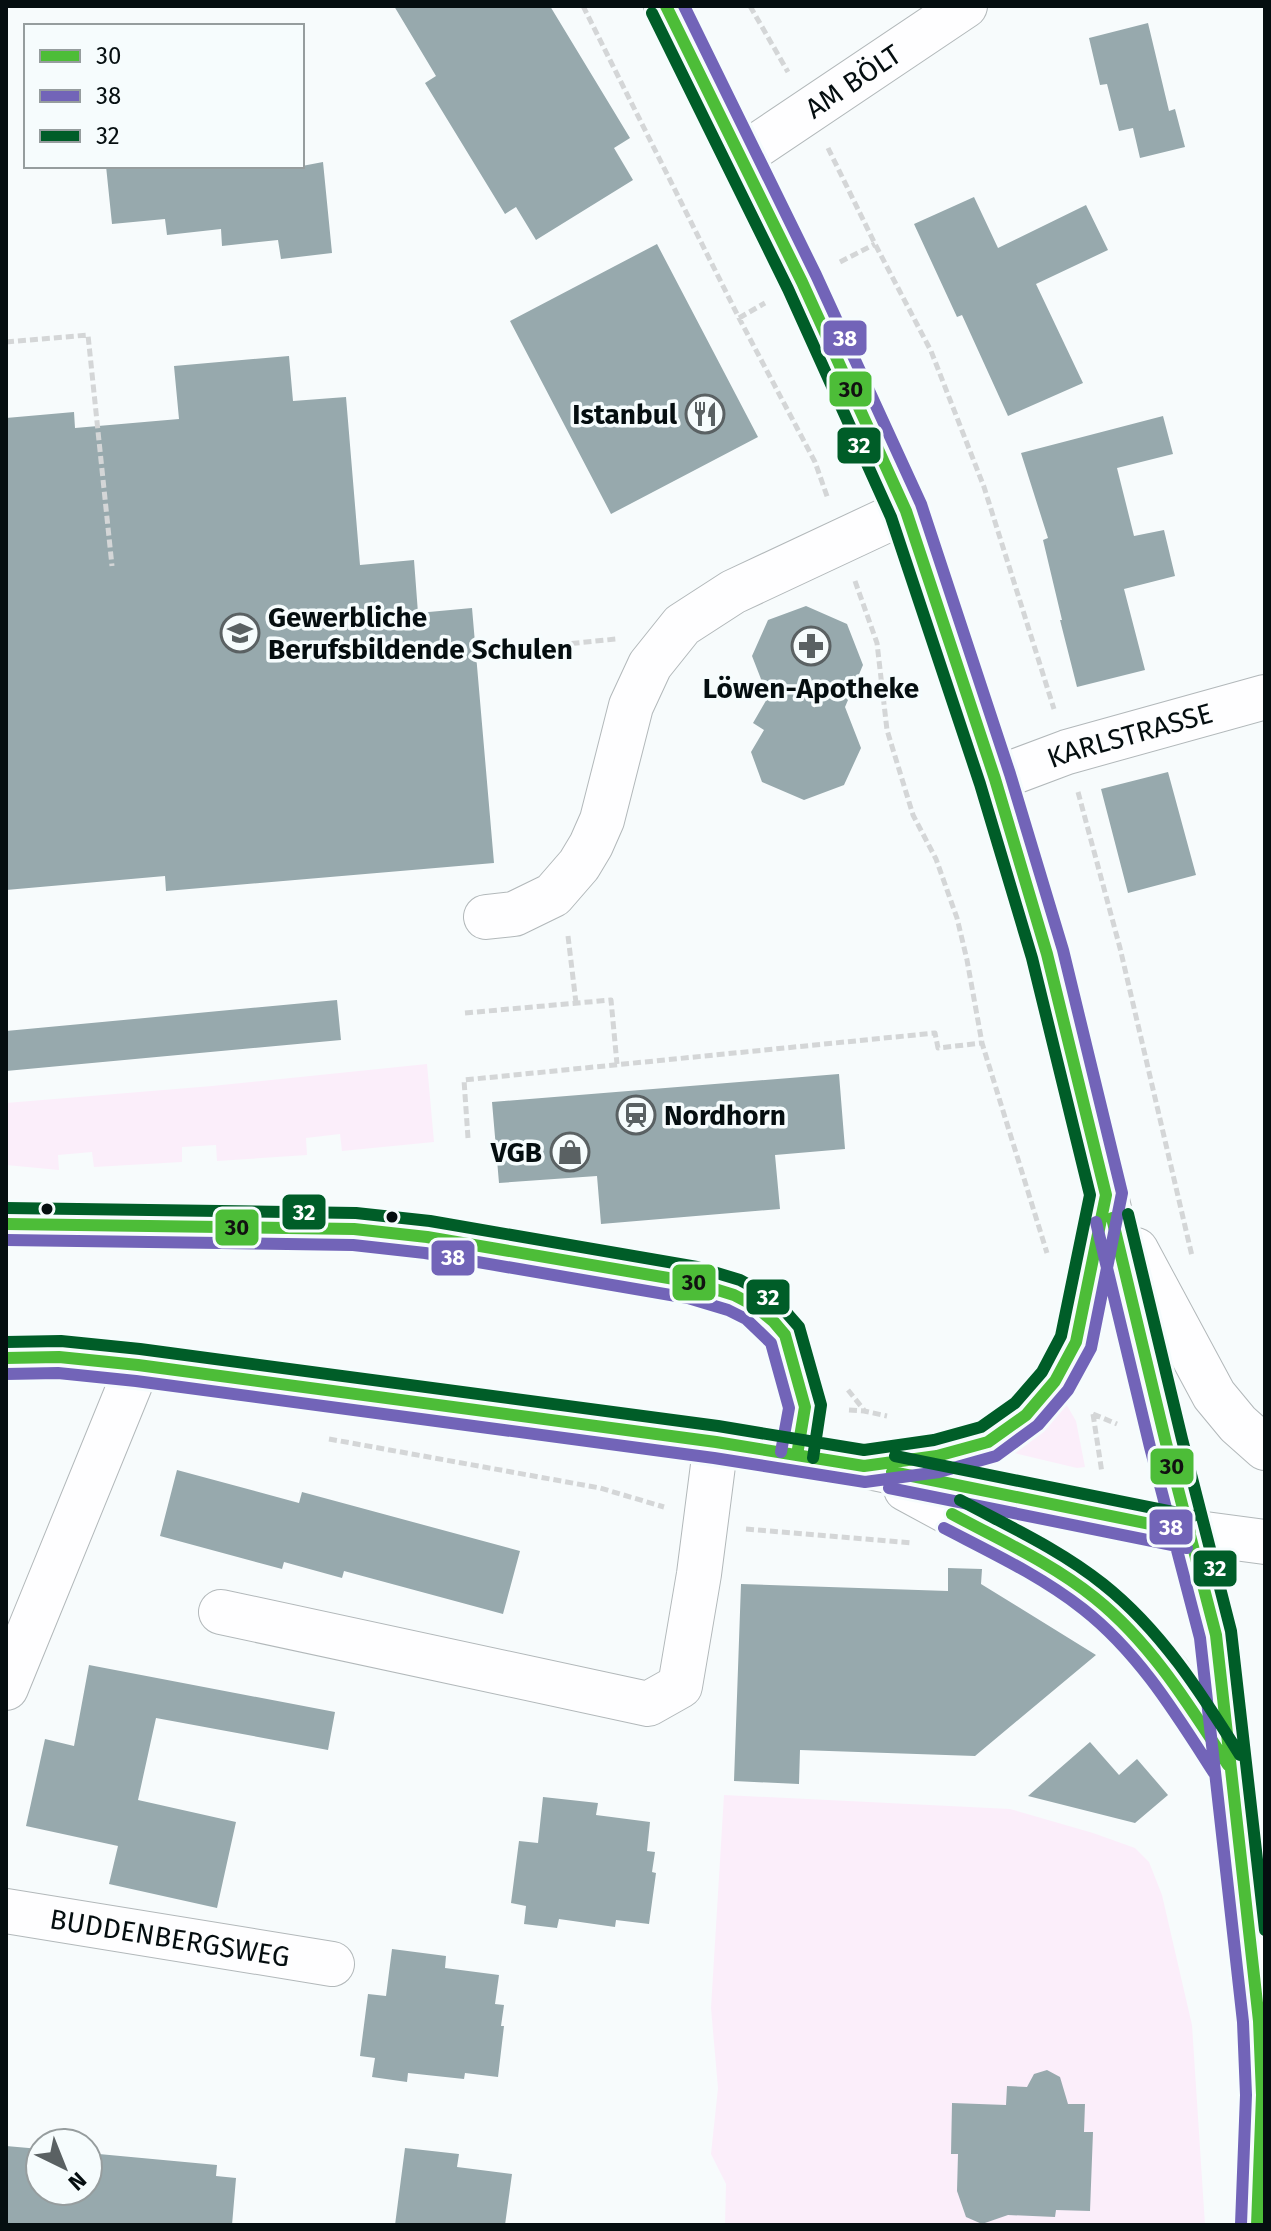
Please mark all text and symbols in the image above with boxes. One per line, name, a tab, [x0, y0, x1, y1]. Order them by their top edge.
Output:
legend	[24, 24, 304, 168]
street label: AM BÖLT	[799, 38, 908, 125]
text: 30	[96, 42, 121, 70]
text: 38	[96, 82, 121, 110]
text: 32	[96, 122, 120, 150]
line badge: 38	[822, 319, 868, 357]
text: 38	[832, 325, 857, 352]
line badge: 30	[828, 370, 873, 408]
text: 30	[838, 376, 863, 403]
restaurant icon: Istanbul	[684, 393, 726, 435]
place label: Istanbul	[572, 398, 678, 431]
line badge: 32	[836, 426, 882, 465]
text: 32	[847, 432, 870, 459]
place label: Gewerbliche Berufsbildende Schulen	[268, 601, 573, 666]
school or university icon: Gewerbliche Berufsbildende Schulen	[219, 612, 261, 654]
pharmacy icon: Löwen-Apotheke	[790, 625, 832, 667]
place label: Löwen-Apotheke	[703, 672, 919, 705]
street label: KARLSTRASSE	[1043, 696, 1216, 775]
station icon: Nordhorn	[615, 1094, 657, 1136]
place label: Nordhorn	[664, 1099, 786, 1132]
shop icon: VGB	[549, 1131, 591, 1173]
place label: VGB	[490, 1136, 542, 1169]
line badge: 32	[281, 1193, 327, 1231]
text: 32	[292, 1199, 315, 1226]
unlabelled marker	[39, 1201, 55, 1217]
line badge: 30	[214, 1208, 260, 1247]
unlabelled marker	[384, 1209, 400, 1225]
text: 30	[224, 1214, 249, 1241]
line badge: 38	[430, 1239, 476, 1277]
text: 38	[440, 1244, 465, 1271]
line badge: 30	[671, 1263, 717, 1302]
text: 30	[681, 1269, 706, 1296]
line badge: 32	[745, 1278, 791, 1316]
text: 32	[756, 1284, 779, 1311]
line badge: 30	[1149, 1447, 1195, 1486]
text: 30	[1159, 1453, 1184, 1480]
line badge: 38	[1148, 1508, 1194, 1546]
text: 38	[1158, 1514, 1183, 1541]
line badge: 32	[1192, 1549, 1238, 1588]
text: 32	[1203, 1555, 1226, 1582]
street label: BUDDENBERGSWEG	[47, 1902, 292, 1974]
north arrow	[24, 2127, 104, 2207]
text: N	[63, 2166, 92, 2196]

